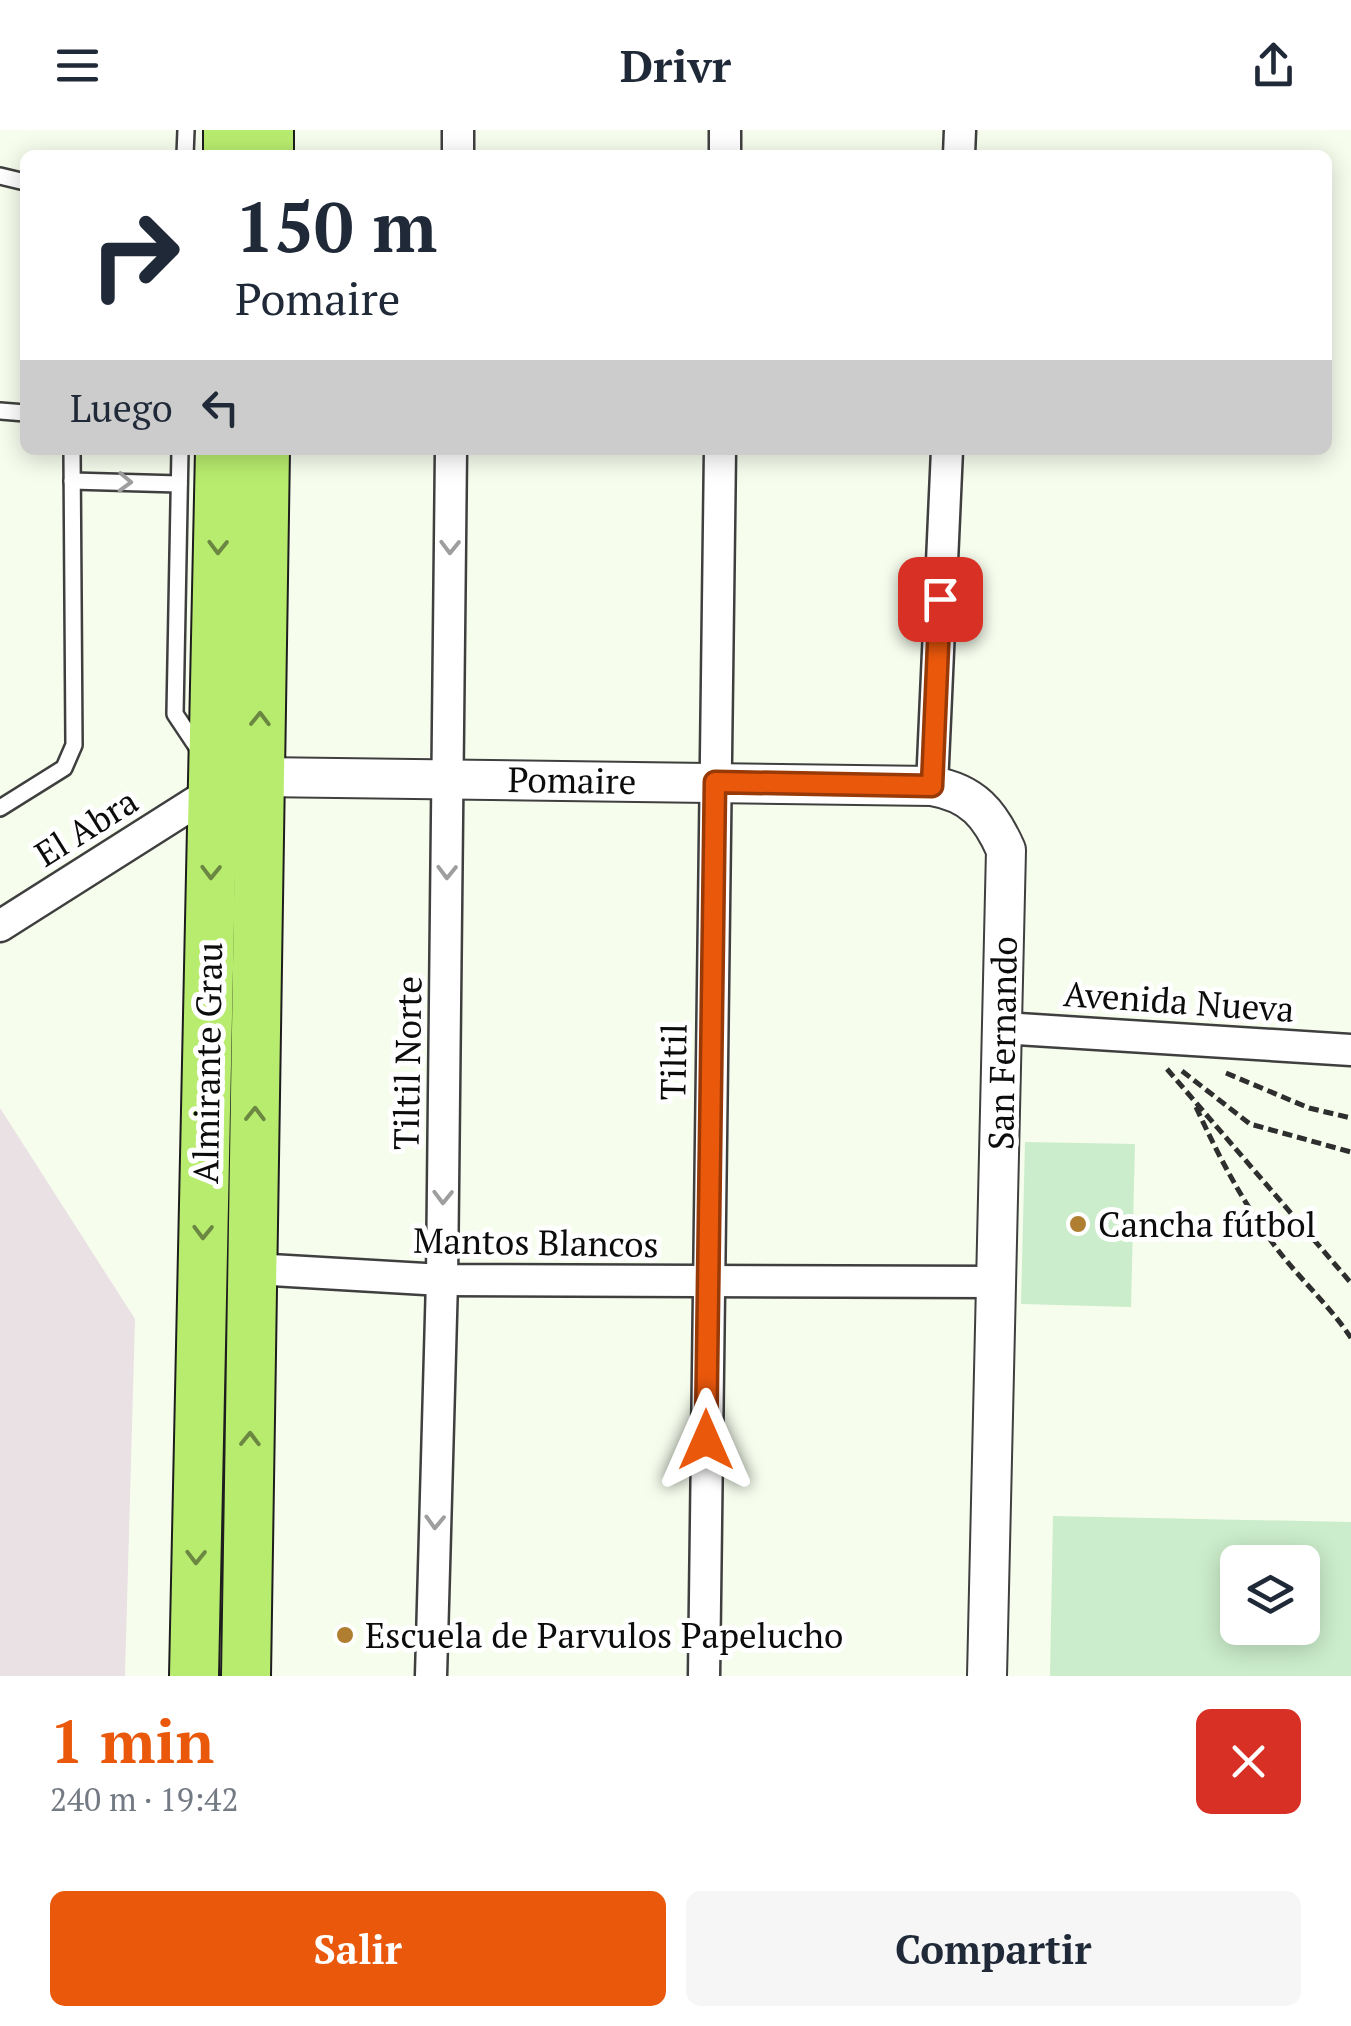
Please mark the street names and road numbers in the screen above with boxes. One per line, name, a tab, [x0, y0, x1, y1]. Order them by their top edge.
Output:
street label: Pomaire	[507, 756, 637, 804]
street label: El Abra	[26, 778, 146, 876]
street label: San Fernando	[977, 936, 1027, 1150]
street label: Almirante Grau	[182, 942, 232, 1184]
street label: Avenida Nueva	[1062, 970, 1296, 1032]
street label: Tiltil Norte	[382, 975, 432, 1151]
street label: Tiltil	[649, 1023, 697, 1101]
street label: Mantos Blancos	[413, 1217, 659, 1267]

